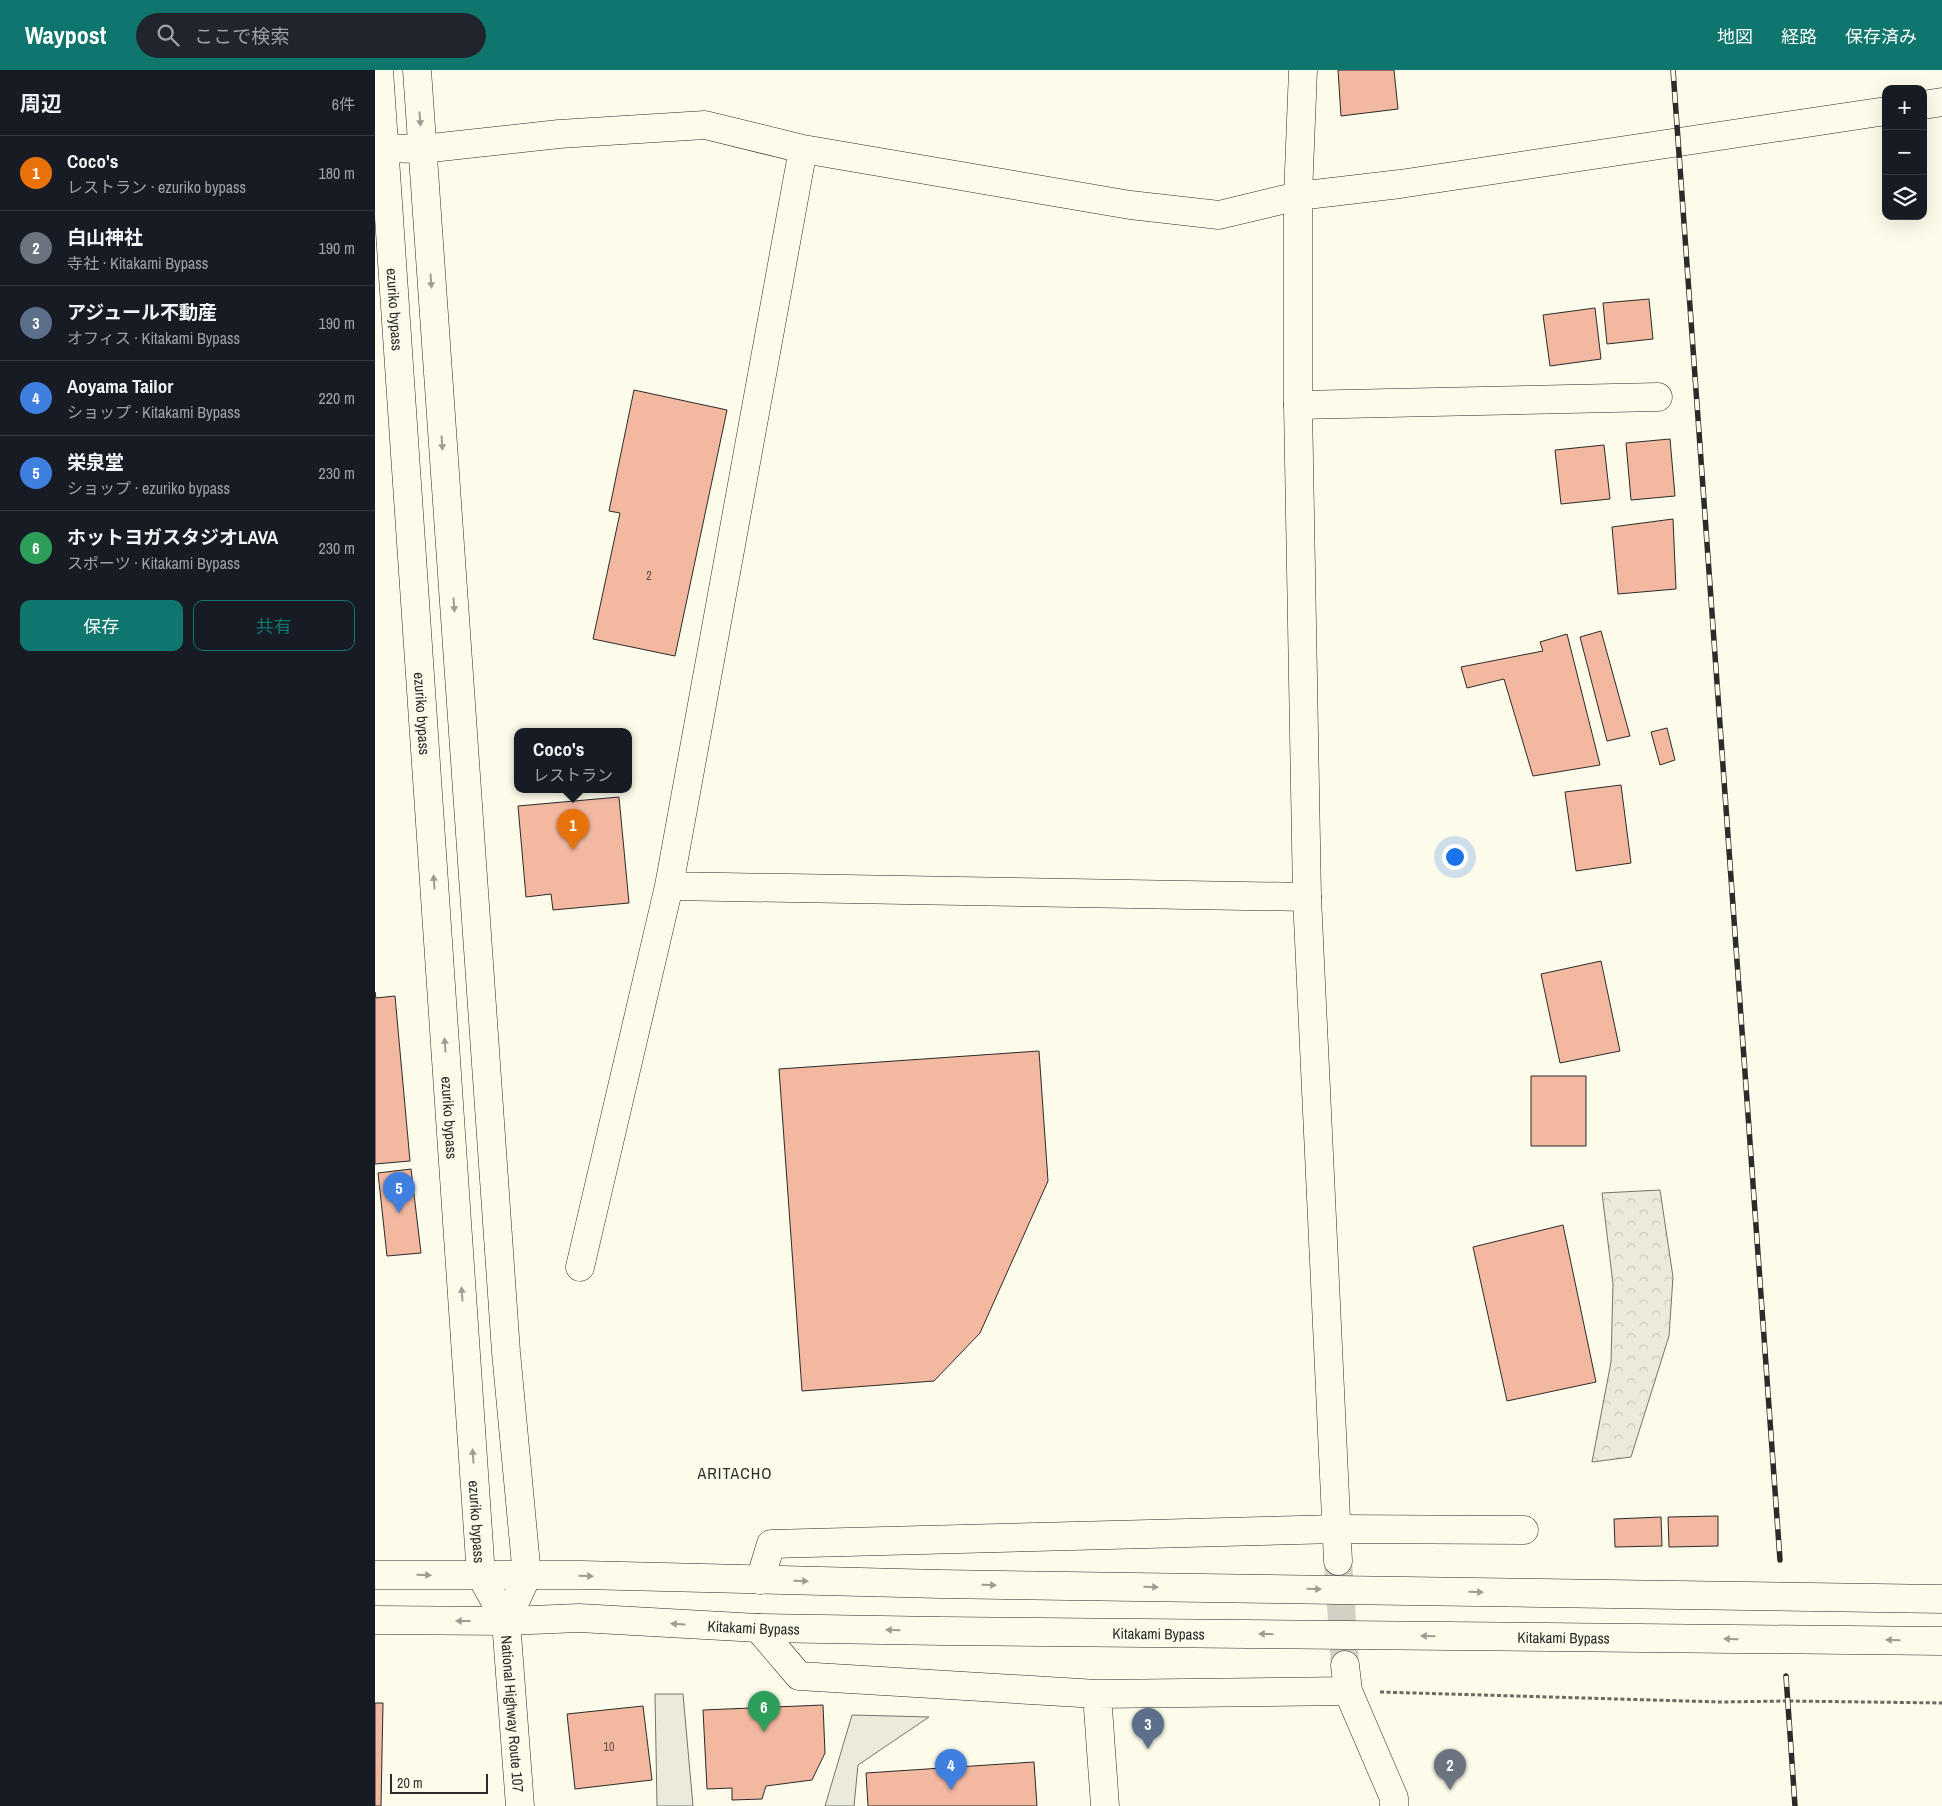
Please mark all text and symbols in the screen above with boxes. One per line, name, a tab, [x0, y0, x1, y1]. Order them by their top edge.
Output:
search box	[136, 13, 486, 58]
text: Waypost	[25, 19, 106, 51]
icon: search	[154, 21, 182, 49]
text: ここで検索	[194, 23, 289, 49]
text: 地図	[1717, 24, 1753, 49]
text: 経路	[1781, 24, 1817, 49]
text: 保存済み	[1845, 24, 1917, 49]
map controls	[1882, 85, 1927, 220]
button: +	[1882, 85, 1927, 130]
text: 周辺	[20, 89, 62, 118]
text: 6件	[332, 93, 355, 115]
one-way arrow	[416, 111, 424, 127]
button: −	[1882, 130, 1927, 175]
text: Coco's	[67, 148, 118, 174]
text: 1	[32, 162, 40, 184]
text: 180 m	[319, 162, 355, 184]
button: layers	[1882, 175, 1927, 220]
text: レストラン · ezuriko bypass	[67, 176, 246, 198]
text: 白山神社	[67, 224, 143, 250]
text: 2	[32, 237, 40, 259]
text: 190 m	[319, 237, 355, 259]
text: 寺社 · Kitakami Bypass	[67, 252, 208, 274]
street label: ezuriko bypass	[382, 267, 408, 351]
one-way arrow	[427, 273, 435, 289]
text: アジュール不動産	[67, 299, 217, 325]
text: 3	[32, 312, 40, 334]
text: 190 m	[319, 312, 355, 334]
text: オフィス · Kitakami Bypass	[67, 327, 240, 349]
text: Aoyama Tailor	[67, 373, 173, 399]
text: 4	[32, 387, 40, 409]
text: 220 m	[319, 387, 355, 409]
text: ショップ · Kitakami Bypass	[67, 401, 240, 423]
one-way arrow	[439, 435, 447, 451]
text: 栄泉堂	[67, 449, 124, 475]
text: 5	[32, 462, 40, 484]
text: 230 m	[319, 462, 355, 484]
text: ショップ · ezuriko bypass	[67, 477, 230, 499]
text: ホットヨガスタジオLAVA	[67, 524, 278, 550]
text: 6	[32, 537, 40, 559]
text: 230 m	[319, 537, 355, 559]
text: スポーツ · Kitakami Bypass	[67, 552, 240, 574]
house number: 2	[646, 568, 652, 584]
one-way arrow	[450, 597, 458, 613]
button: 保存	[20, 600, 183, 651]
button: 共有	[193, 600, 355, 651]
street label: ezuriko bypass	[409, 672, 436, 756]
popup	[514, 728, 632, 793]
text: Coco's	[533, 736, 584, 762]
text: レストラン	[533, 764, 613, 786]
pin: 1	[557, 809, 589, 850]
your location	[1442, 844, 1468, 870]
one-way arrow	[430, 874, 438, 890]
one-way arrow	[441, 1036, 449, 1052]
street label: ezuriko bypass	[437, 1076, 463, 1160]
pin: 5	[383, 1172, 415, 1213]
one-way arrow	[458, 1286, 466, 1302]
one-way arrow	[469, 1448, 477, 1464]
district label: ARITACHO	[697, 1462, 772, 1484]
street label: ezuriko bypass	[464, 1480, 491, 1564]
one-way arrow	[416, 1572, 432, 1580]
one-way arrow	[578, 1572, 594, 1580]
one-way arrow	[793, 1577, 809, 1585]
one-way arrow	[981, 1581, 997, 1589]
one-way arrow	[1144, 1583, 1160, 1591]
one-way arrow	[1306, 1585, 1322, 1593]
one-way arrow	[1469, 1588, 1485, 1596]
street label: Kitakami Bypass	[707, 1615, 800, 1639]
one-way arrow	[455, 1617, 471, 1625]
one-way arrow	[670, 1619, 686, 1627]
street label: Kitakami Bypass	[1112, 1622, 1205, 1644]
one-way arrow	[884, 1626, 900, 1634]
street label: Kitakami Bypass	[1517, 1626, 1610, 1648]
one-way arrow	[1258, 1630, 1274, 1638]
one-way arrow	[1420, 1631, 1436, 1639]
one-way arrow	[1723, 1634, 1739, 1642]
street label: National Highway Route 107	[497, 1635, 529, 1793]
one-way arrow	[1885, 1636, 1901, 1644]
pin: 6	[748, 1691, 780, 1732]
pin: 3	[1132, 1708, 1164, 1749]
house number: 10	[604, 1739, 614, 1755]
pin: 4	[935, 1749, 967, 1790]
pin: 2	[1434, 1749, 1466, 1790]
scale bar	[390, 1771, 487, 1794]
text: 20 m	[397, 1774, 423, 1792]

